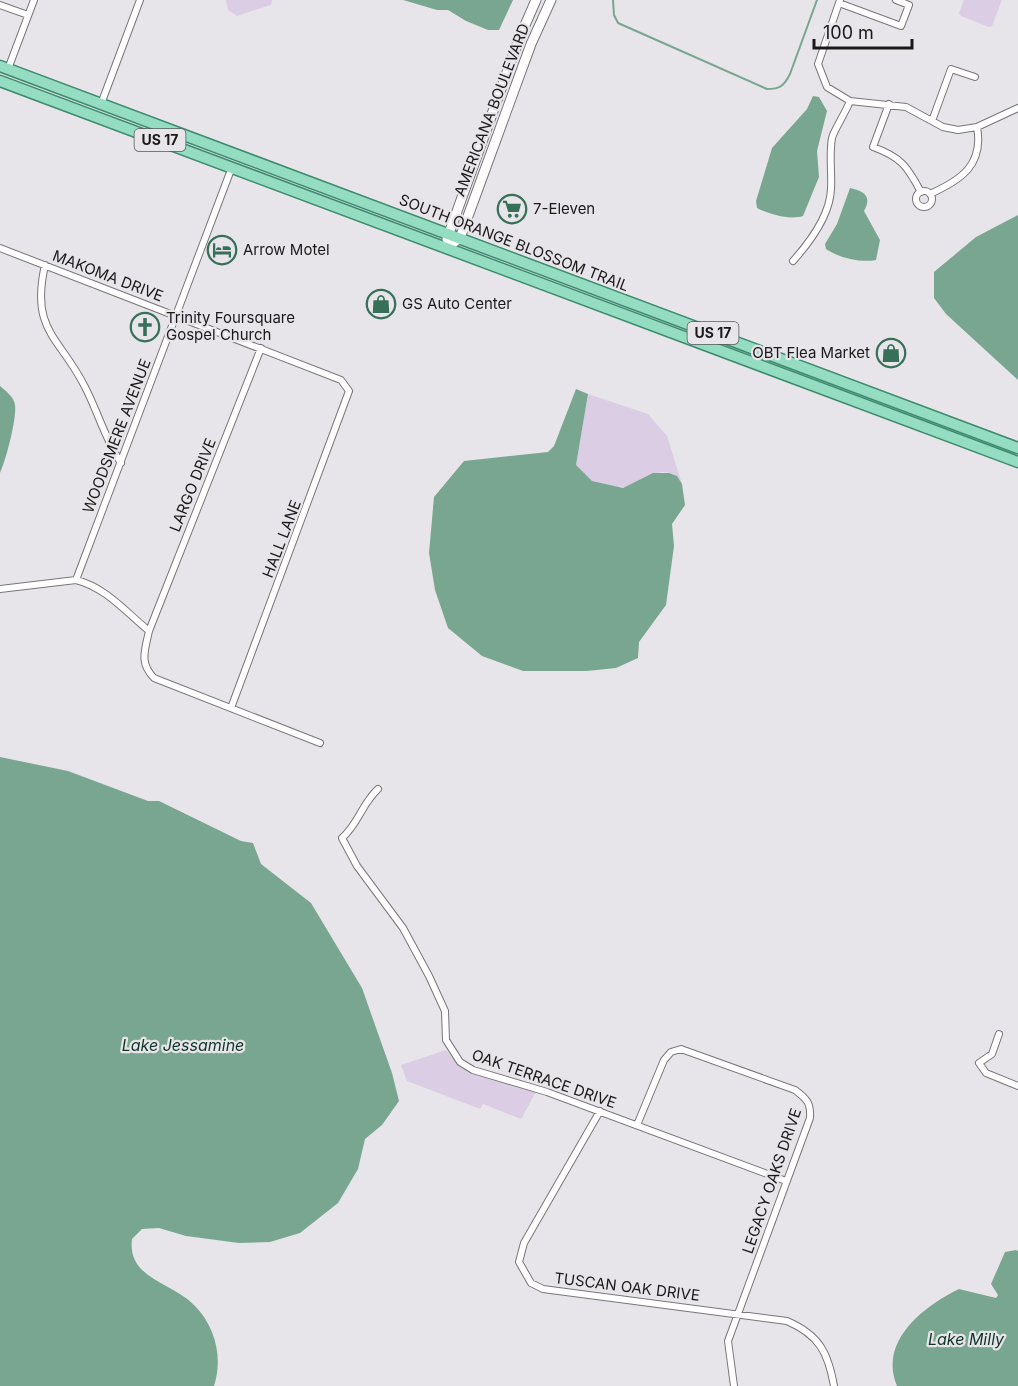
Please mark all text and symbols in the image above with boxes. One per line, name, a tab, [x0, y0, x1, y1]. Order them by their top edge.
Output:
scale bar	[814, 12, 912, 50]
street label: AMERICANA BOULEVARD	[450, 21, 533, 199]
text: 100 m	[823, 22, 874, 43]
road number: US 17	[134, 129, 186, 151]
street label: SOUTH ORANGE BLOSSOM TRAIL	[397, 190, 632, 295]
supermarket icon: 7-Eleven	[496, 193, 528, 225]
place label: 7-Eleven	[533, 199, 595, 218]
hotel icon: Arrow Motel	[206, 234, 238, 266]
place label: Arrow Motel	[243, 240, 330, 259]
street label: MAKOMA DRIVE	[50, 246, 166, 305]
shop icon: GS Auto Center	[365, 288, 397, 320]
place label: GS Auto Center	[402, 294, 512, 313]
place label: Trinity Foursquare Gospel Church	[166, 308, 295, 344]
church icon: Trinity Foursquare Gospel Church	[129, 311, 161, 343]
road number: US 17	[688, 322, 738, 344]
shop icon: OBT Flea Market	[875, 337, 907, 369]
place label: OBT Flea Market	[752, 343, 870, 362]
street label: WOODSMERE AVENUE	[78, 356, 155, 516]
street label: LARGO DRIVE	[165, 435, 220, 534]
street label: HALL LANE	[258, 497, 305, 580]
water label: Lake Jessamine	[122, 1035, 244, 1055]
street label: OAK TERRACE DRIVE	[469, 1045, 619, 1112]
street label: LEGACY OAKS DRIVE	[738, 1106, 805, 1256]
street label: TUSCAN OAK DRIVE	[553, 1268, 701, 1305]
water label: Lake Milly	[928, 1329, 1005, 1349]

